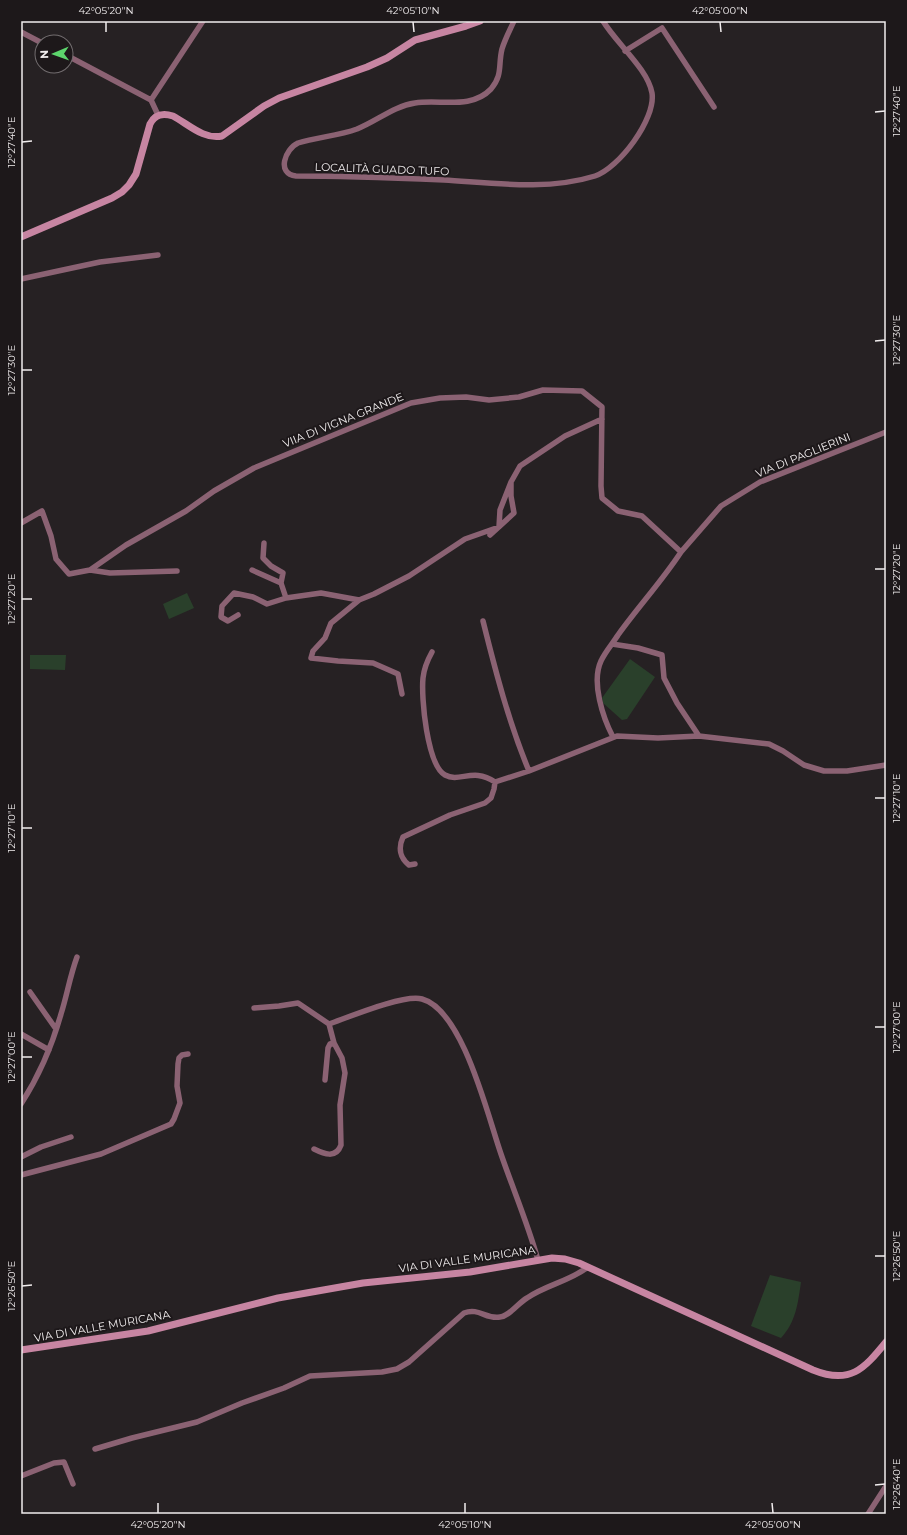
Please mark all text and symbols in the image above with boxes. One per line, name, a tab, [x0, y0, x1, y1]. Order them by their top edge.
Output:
text: 42°05'20"N	[78, 4, 134, 17]
text: 42°05'10"N	[386, 4, 440, 17]
text: 42°05'00"N	[692, 4, 748, 17]
north arrow	[34, 34, 74, 74]
text: N	[37, 50, 51, 59]
text: 12°27'40"E	[890, 85, 903, 136]
text: 12°27'40"E	[5, 116, 18, 167]
street label: LOCALITÀ GUADO TUFO	[314, 160, 450, 178]
text: 12°27'30"E	[890, 314, 903, 365]
text: 12°27'30"E	[5, 344, 18, 395]
street label: VIIA DI VIGNA GRANDE	[281, 389, 405, 451]
street label: VIA DI PAGLIERINI	[753, 430, 853, 480]
text: 12°27'20"E	[890, 543, 903, 594]
text: 12°27'20"E	[5, 573, 18, 624]
text: 12°27'10"E	[890, 773, 903, 822]
text: 12°27'10"E	[5, 803, 18, 852]
text: 12°27'00"E	[890, 1001, 903, 1053]
text: 12°27'00"E	[5, 1031, 18, 1083]
text: 12°26'50"E	[890, 1231, 903, 1281]
street label: VIA DI VALLE MURICANA	[398, 1242, 536, 1276]
text: 12°26'50"E	[5, 1261, 18, 1311]
street label: VIA DI VALLE MURICANA	[33, 1307, 171, 1345]
text: 12°26'40"E	[890, 1458, 903, 1509]
text: 42°05'20"N	[130, 1518, 186, 1531]
text: 42°05'10"N	[438, 1518, 492, 1531]
text: 42°05'00"N	[745, 1518, 801, 1531]

